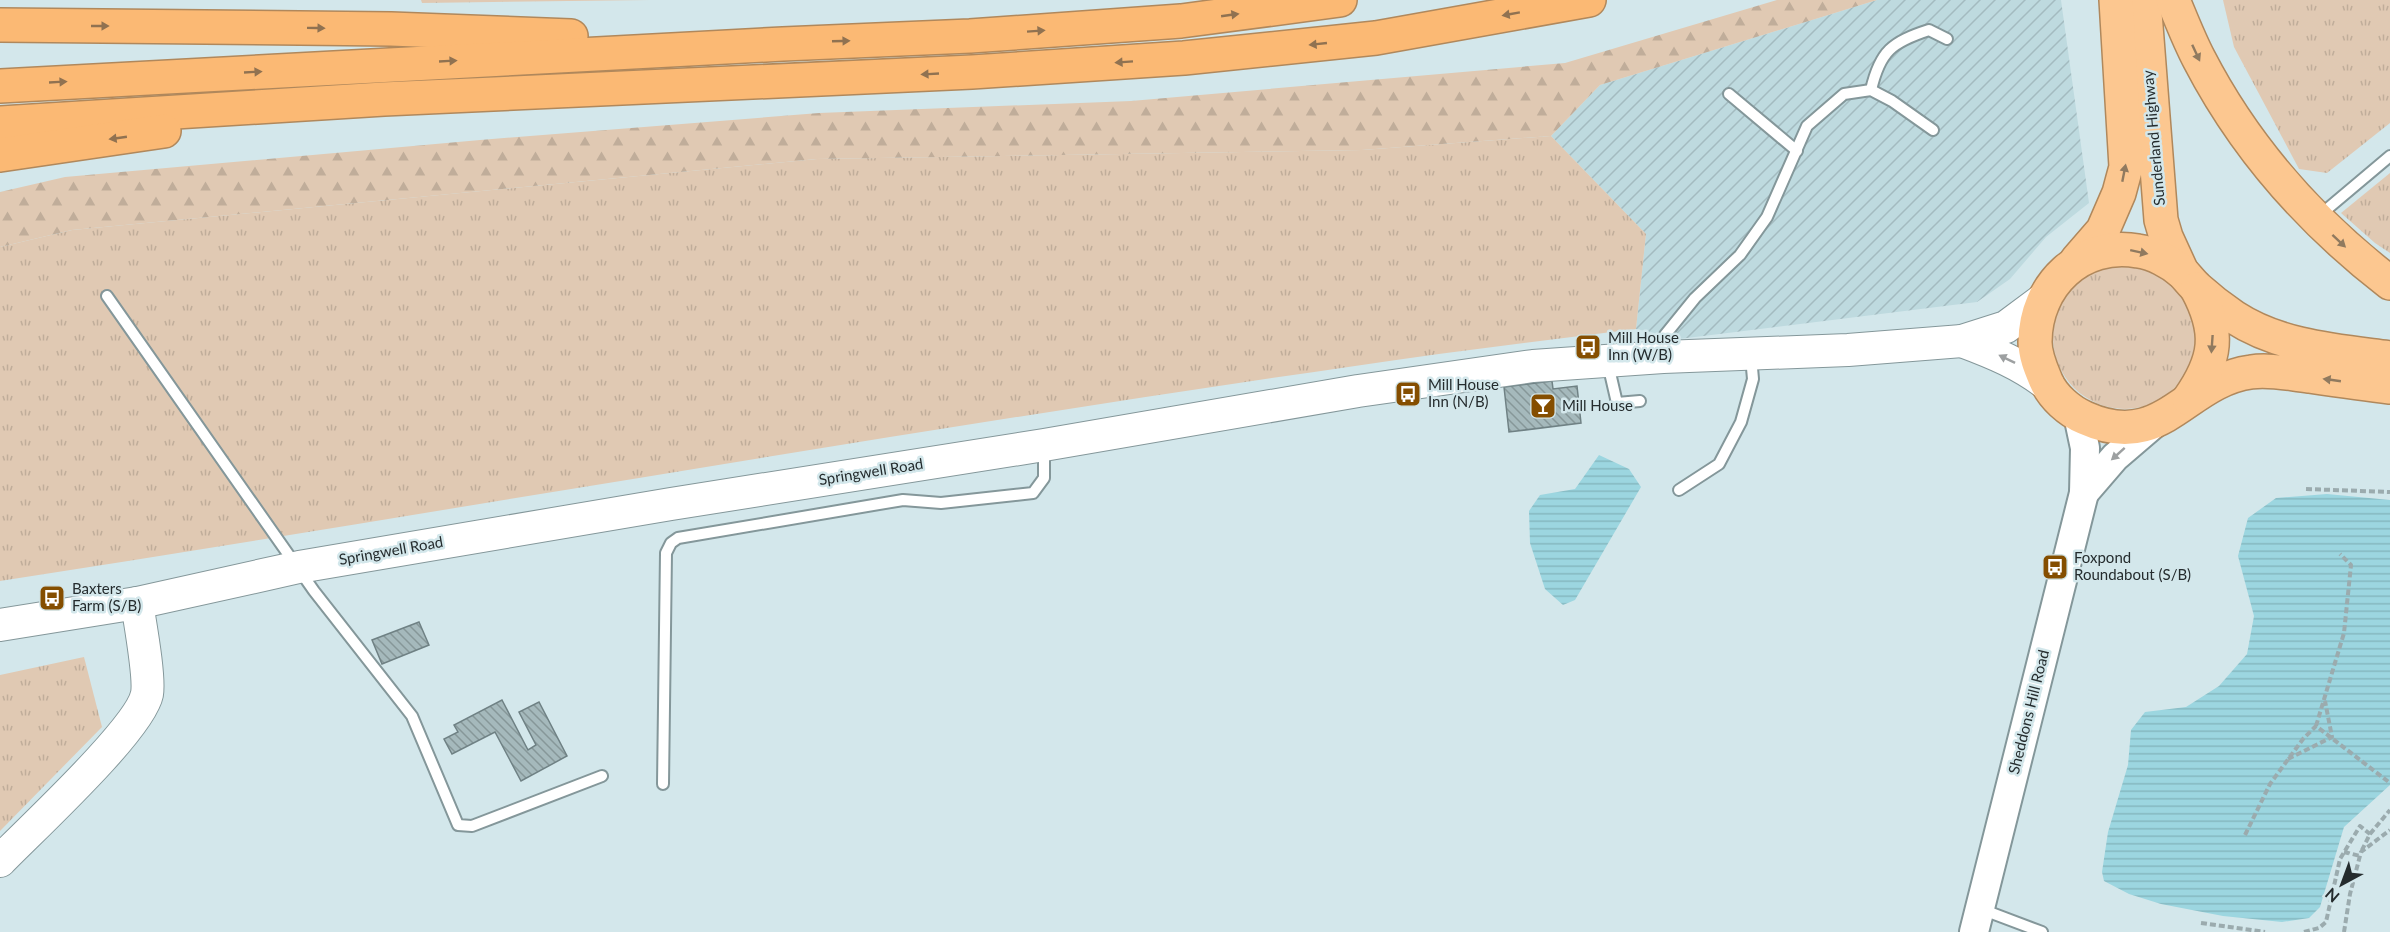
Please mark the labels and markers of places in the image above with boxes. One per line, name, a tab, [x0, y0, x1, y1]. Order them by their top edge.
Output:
place label: Mill House Inn (W/B)	[1608, 328, 1679, 363]
bus stop icon: Mill House Inn (W/B)	[1573, 332, 1603, 362]
place label: Mill House Inn (N/B)	[1428, 375, 1499, 410]
bus stop icon: Mill House Inn (N/B)	[1393, 379, 1423, 409]
bar icon: Mill House	[1528, 391, 1558, 421]
place label: Mill House	[1562, 396, 1633, 414]
place label: Foxpond Roundabout (S/B)	[2074, 548, 2191, 583]
bus stop icon: Foxpond Roundabout (S/B)	[2040, 552, 2070, 582]
place label: Baxters Farm (S/B)	[72, 579, 141, 614]
bus stop icon: Baxters Farm (S/B)	[37, 583, 67, 613]

